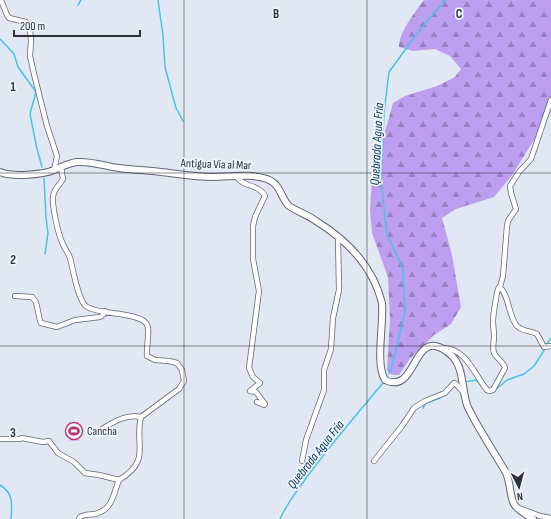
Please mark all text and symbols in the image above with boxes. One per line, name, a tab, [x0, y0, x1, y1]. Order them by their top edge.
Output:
text: B	[273, 6, 279, 22]
text: C	[456, 6, 463, 22]
scale bar	[14, 12, 140, 38]
text: 200 m	[20, 19, 46, 34]
text: 1	[10, 79, 16, 95]
water label: Quebrada Agua Fría	[367, 102, 387, 186]
street label: Antigua Vía al Mar	[179, 156, 252, 173]
text: 2	[10, 252, 16, 268]
water label: Quebrada Agua Fría	[284, 417, 348, 492]
sports icon: Cancha	[64, 421, 84, 441]
place label: Cancha	[87, 424, 117, 439]
text: 3	[10, 425, 16, 441]
north arrow	[499, 467, 539, 507]
text: N	[516, 490, 524, 503]

